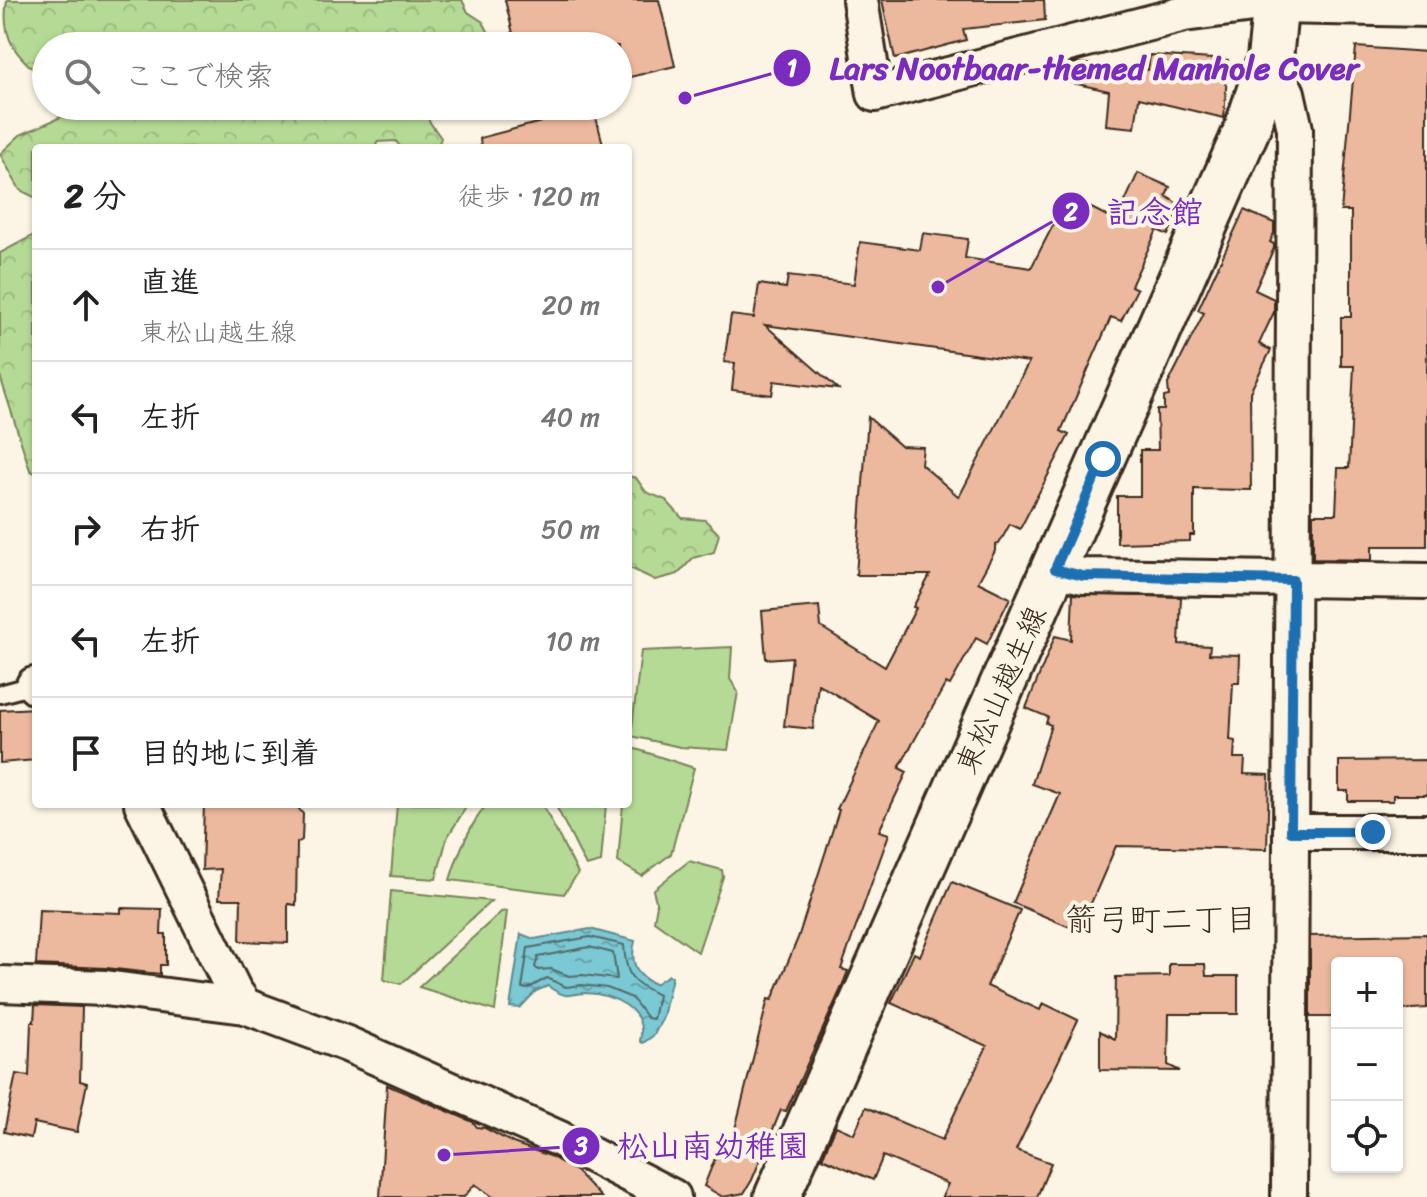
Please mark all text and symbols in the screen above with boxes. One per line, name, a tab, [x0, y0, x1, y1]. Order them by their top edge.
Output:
search box	[32, 32, 632, 120]
callout: Lars Nootbaar-themed Manhole Cover	[772, 40, 1375, 96]
text: Lars Nootbaar-themed Manhole Cover	[829, 40, 1361, 97]
text: 1	[787, 47, 797, 89]
text: ここで検索	[124, 49, 274, 103]
icon: search	[60, 54, 104, 98]
text: 2 分	[64, 166, 126, 226]
text: 徒歩 · 120 m	[458, 173, 600, 219]
callout: 記念館	[1051, 183, 1219, 239]
text: 記念館	[1107, 184, 1203, 241]
text: 2	[1063, 191, 1078, 233]
text: 直進	[140, 255, 200, 309]
text: 20 m	[542, 282, 600, 328]
icon: ahead	[64, 283, 108, 327]
text: 東松山越生線	[140, 309, 296, 355]
text: 左折	[140, 390, 200, 444]
text: 40 m	[541, 394, 600, 440]
icon: left	[64, 395, 108, 439]
route start	[1085, 441, 1121, 477]
text: 右折	[140, 502, 200, 556]
text: 50 m	[541, 506, 600, 552]
icon: right	[64, 507, 108, 551]
street label: 東松山越生線	[940, 597, 1062, 783]
text: 左折	[140, 614, 200, 668]
text: 10 m	[546, 618, 600, 664]
icon: left	[64, 619, 108, 663]
text: 目的地に到着	[140, 726, 320, 780]
icon: arrive	[64, 731, 108, 775]
route end	[1355, 814, 1391, 850]
district label: 箭弓町二丁目	[1065, 891, 1257, 948]
map controls	[1331, 957, 1403, 1173]
button: +	[1331, 957, 1403, 1029]
button: −	[1331, 1029, 1403, 1101]
button: locate	[1331, 1101, 1403, 1173]
callout: 松山南幼稚園	[561, 1118, 825, 1174]
text: 松山南幼稚園	[617, 1118, 809, 1175]
text: 3	[573, 1125, 588, 1167]

